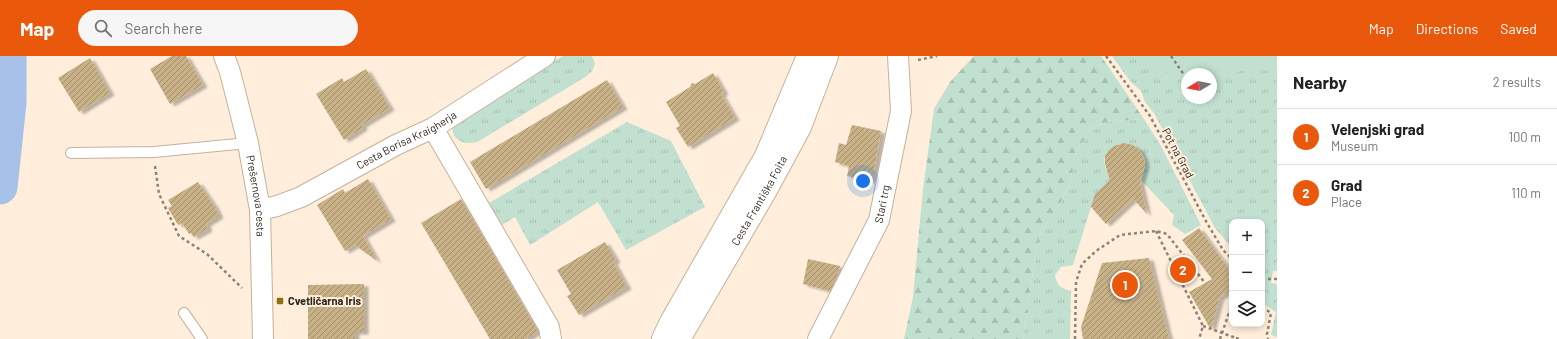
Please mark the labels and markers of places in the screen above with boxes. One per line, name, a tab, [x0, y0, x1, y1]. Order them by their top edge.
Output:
pin: 2	[1170, 255, 1196, 285]
pin: 1	[1112, 270, 1138, 300]
place label: Cvetličarna Iris	[288, 294, 361, 307]
marker: Cvetličarna Iris	[275, 296, 285, 306]

